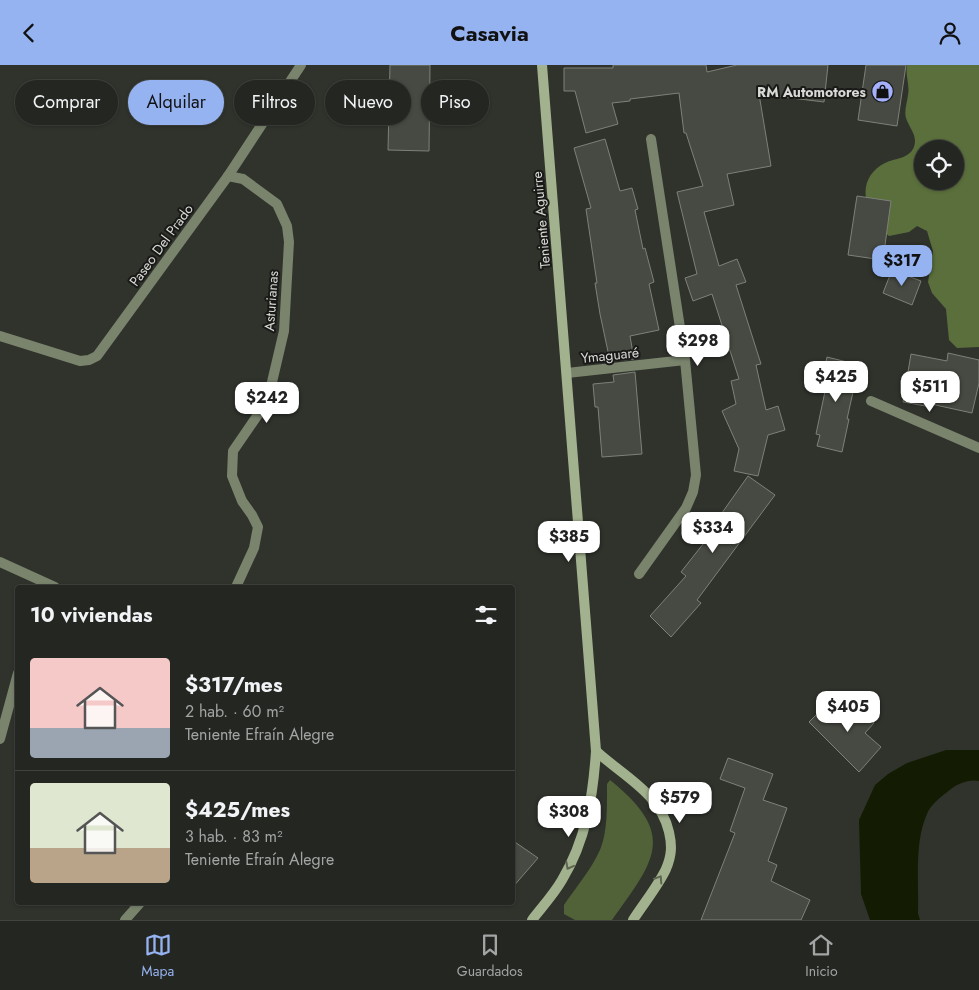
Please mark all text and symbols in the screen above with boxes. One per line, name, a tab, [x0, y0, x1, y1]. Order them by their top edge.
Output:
text: Casavia	[450, 17, 529, 49]
icon: back	[15, 19, 43, 47]
icon: person	[936, 19, 964, 47]
chip: Comprar	[15, 80, 118, 125]
chip: Alquilar	[128, 80, 224, 125]
chip: Filtros	[234, 80, 315, 125]
chip: Nuevo	[325, 80, 411, 125]
chip: Piso	[421, 80, 489, 125]
shop icon: RM Automotores	[870, 80, 894, 104]
place label: RM Automotores	[757, 82, 867, 102]
map controls	[914, 140, 964, 190]
button: locate	[914, 140, 964, 190]
street label: Teniente Aguirre	[527, 171, 555, 269]
street label: Paseo Del Prado	[124, 199, 198, 290]
pin: $317	[872, 245, 932, 287]
text: $317	[883, 249, 921, 272]
street label: Asturianas	[259, 270, 283, 332]
pin: $298	[668, 325, 728, 367]
text: $298	[677, 329, 719, 352]
street label: Ymaguaré	[580, 342, 640, 368]
pin: $425	[806, 361, 866, 403]
text: $425	[815, 365, 857, 388]
pin: $511	[900, 371, 960, 413]
text: $511	[912, 375, 948, 398]
pin: $242	[237, 381, 297, 424]
text: $242	[246, 386, 288, 409]
pin: $334	[683, 511, 743, 554]
text: $334	[693, 516, 734, 539]
pin: $385	[539, 521, 599, 563]
text: $385	[549, 525, 589, 548]
text: 10 viviendas	[30, 600, 153, 630]
icon: filters	[472, 601, 500, 629]
text: $317/mes	[185, 670, 282, 700]
icon: home	[70, 678, 130, 738]
pin: $405	[818, 691, 878, 733]
text: $405	[827, 695, 869, 718]
text: 2 hab. · 60 m²	[185, 700, 284, 723]
text: Teniente Efraín Alegre	[185, 723, 334, 746]
pin: $579	[650, 781, 710, 824]
text: $579	[660, 786, 700, 809]
text: $425/mes	[185, 795, 290, 825]
pin: $308	[539, 795, 599, 838]
text: $308	[549, 800, 589, 823]
icon: home	[70, 803, 130, 863]
text: 3 hab. · 83 m²	[185, 825, 282, 848]
text: Teniente Efraín Alegre	[185, 848, 334, 871]
one-way arrow	[565, 861, 575, 870]
one-way arrow	[653, 875, 663, 884]
tab: Mapa	[141, 931, 174, 981]
tab: Guardados	[457, 931, 523, 981]
tab: Inicio	[805, 931, 838, 981]

